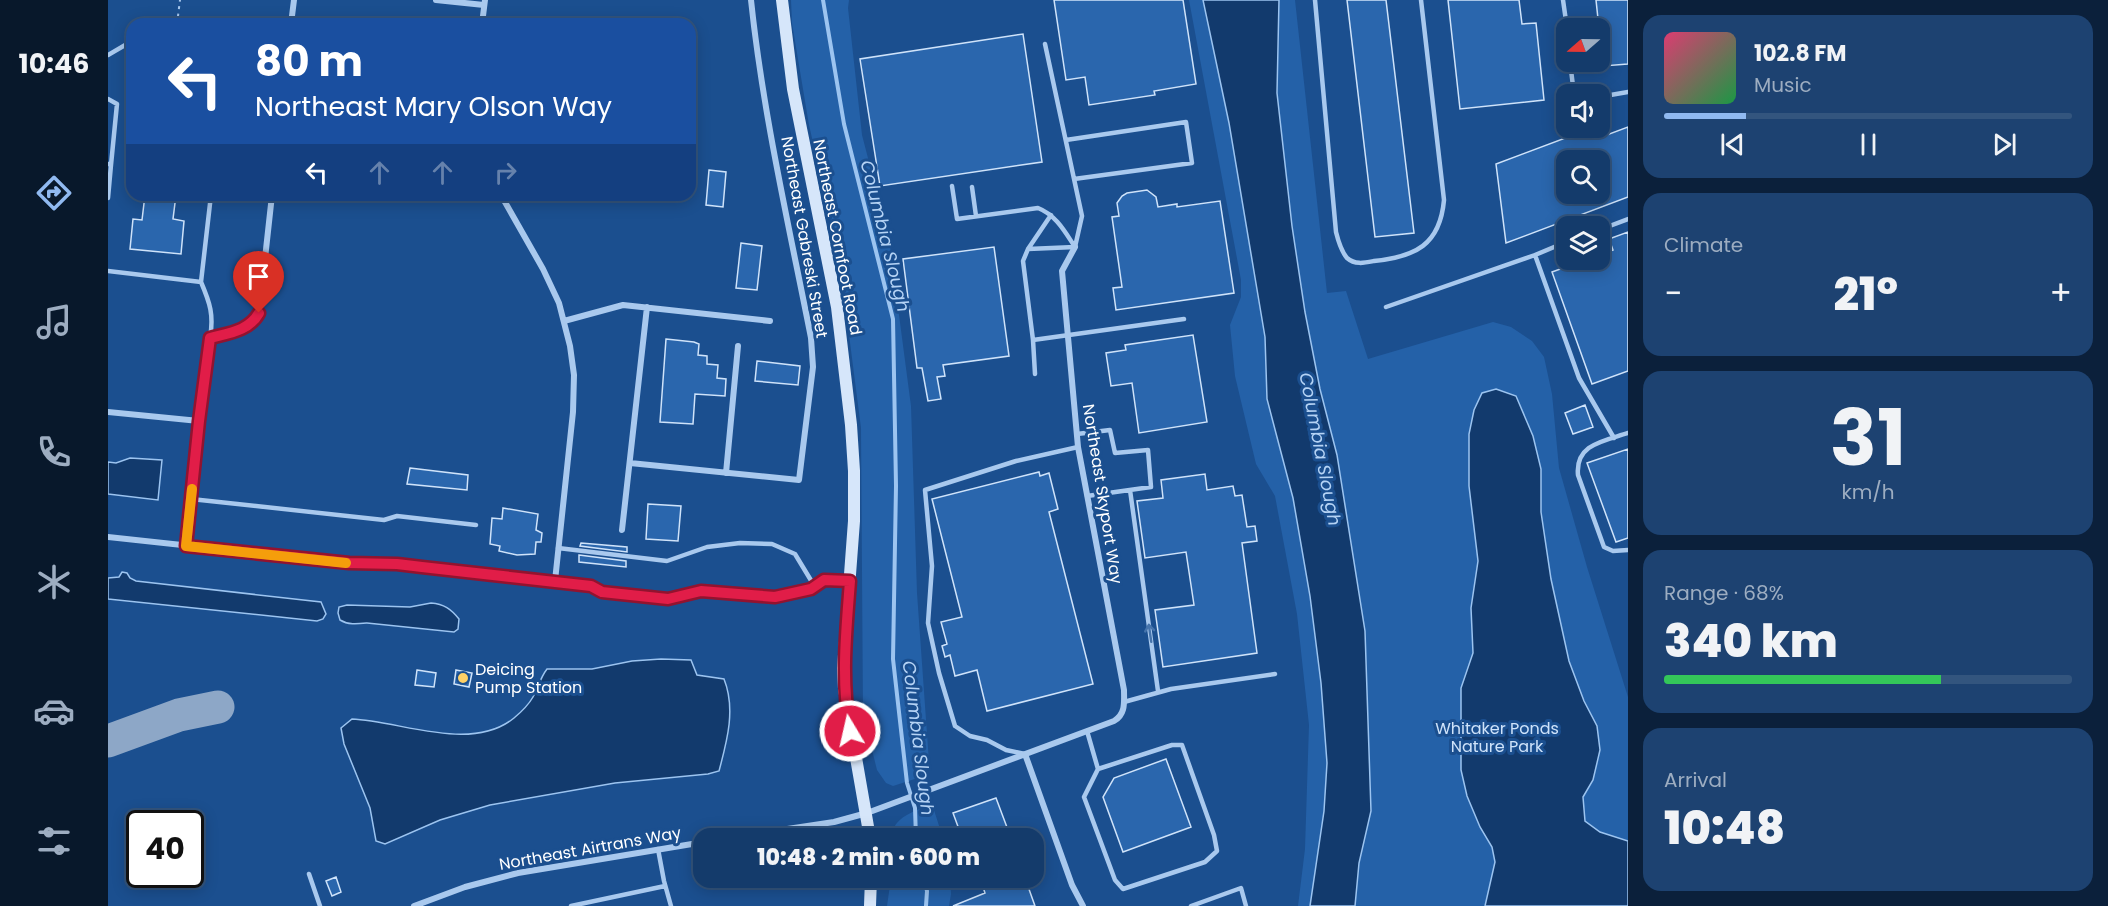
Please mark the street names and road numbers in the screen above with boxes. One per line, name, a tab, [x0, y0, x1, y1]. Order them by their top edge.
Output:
street label: Northeast Gabreski Street	[775, 134, 834, 340]
street label: Northeast Cornfoot Road	[807, 137, 868, 337]
street label: Northeast Skyport Way	[1077, 402, 1128, 586]
street label: Northeast Airtrans Way	[497, 821, 683, 876]

